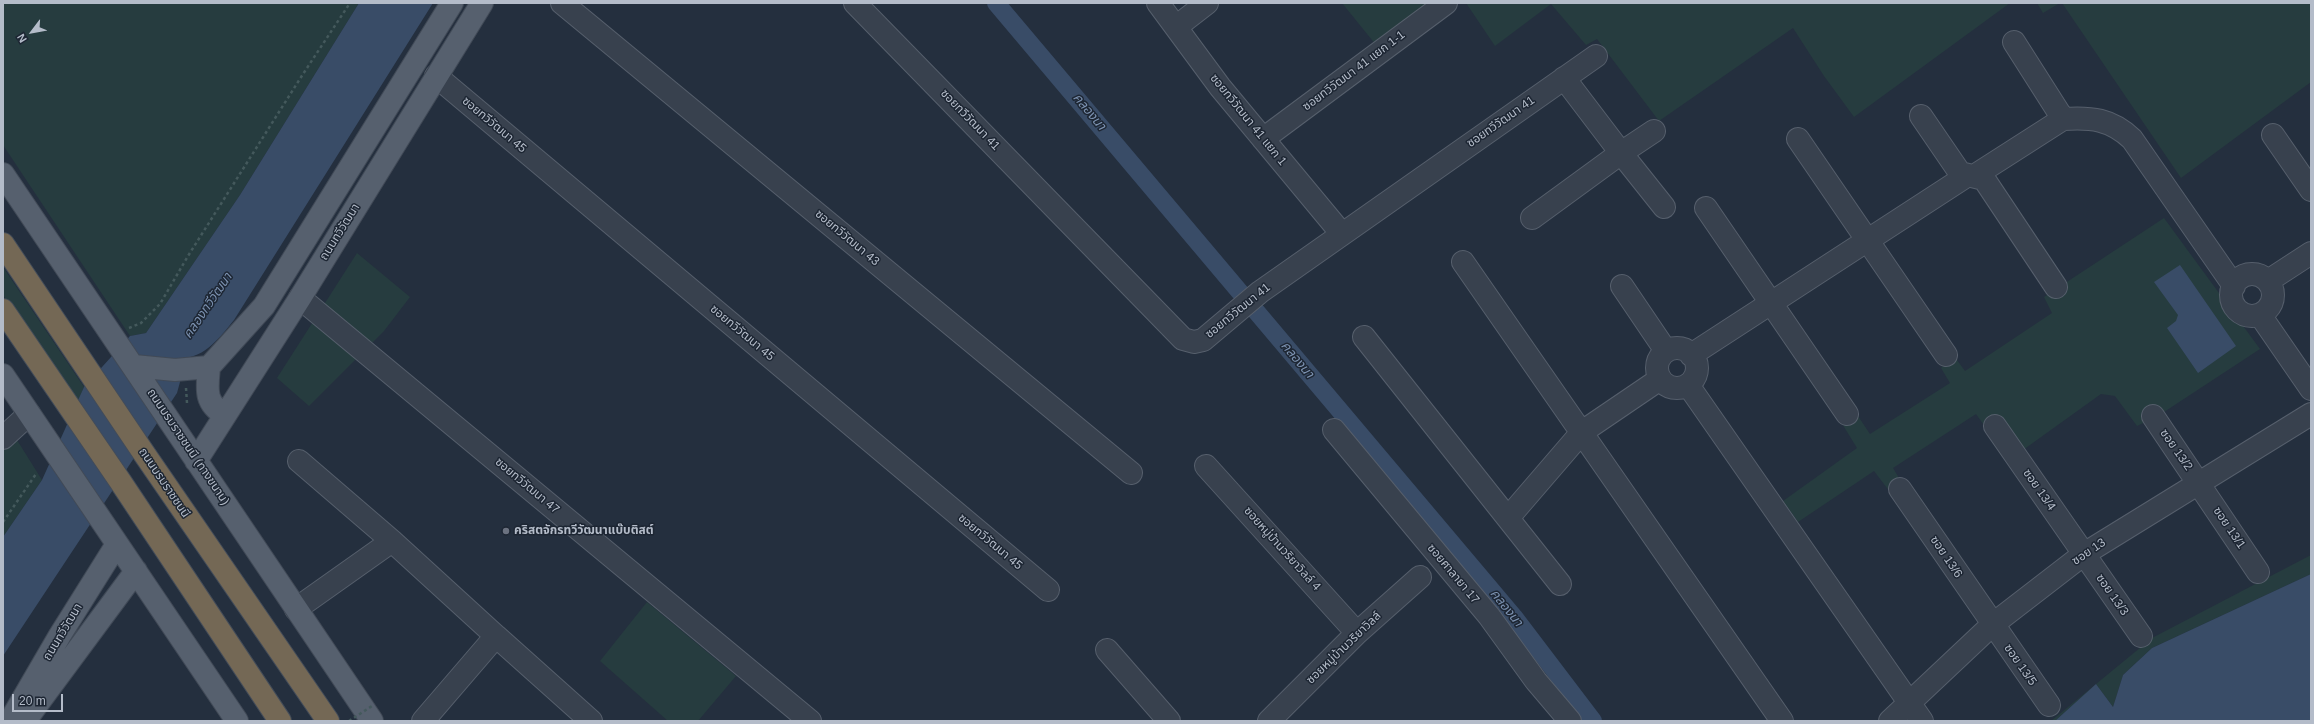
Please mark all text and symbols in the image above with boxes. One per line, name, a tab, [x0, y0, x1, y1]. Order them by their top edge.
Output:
north arrow	[12, 12, 52, 52]
street label: ซอยทวีวัฒนา 41 แยก 1-1	[1300, 28, 1408, 114]
text: N	[15, 32, 29, 45]
street label: ซอยทวีวัฒนา 41 แยก 1	[1207, 71, 1289, 169]
street label: ซอยทวีวัฒนา 41	[937, 86, 1003, 154]
water label: คลองนา	[1069, 90, 1109, 134]
street label: ซอยทวีวัฒนา 41	[1464, 93, 1538, 151]
street label: ซอยทวีวัฒนา 45	[459, 94, 529, 156]
street label: ถนนทวีวัฒนา	[317, 201, 363, 263]
street label: ซอยทวีวัฒนา 43	[812, 207, 882, 269]
water label: คลองทวีวัฒนา	[180, 270, 236, 342]
street label: ซอยทวีวัฒนา 41	[1203, 280, 1273, 342]
street label: ซอยทวีวัฒนา 45	[707, 302, 777, 364]
water label: คลองนา	[1277, 338, 1317, 382]
street label: ถนนบรมราชชนนี (ทางขนาน)	[144, 386, 232, 508]
street label: ซอย 13/2	[2157, 426, 2195, 474]
street label: ถนนบรมราชชนนี	[135, 445, 193, 521]
street label: ซอยทวีวัฒนา 47	[492, 455, 562, 517]
street label: ซอย 13/4	[2020, 466, 2058, 514]
street label: ซอยหมู่บ้านวริยาวิลล์ 4	[1241, 504, 1323, 594]
street label: ซอย 13/1	[2210, 504, 2248, 552]
street label: ซอยทวีวัฒนา 45	[955, 511, 1025, 573]
place label: คริสตจักรทวีวัฒนาแบ๊บติสต์	[514, 524, 654, 538]
marker: คริสตจักรทวีวัฒนาแบ๊บติสต์	[501, 526, 511, 536]
street label: ซอย 13/6	[1927, 533, 1965, 581]
street label: ซอย 13	[2069, 536, 2109, 568]
street label: ซอยศาลายา 17	[1424, 541, 1482, 607]
street label: ซอย 13/3	[2093, 571, 2131, 619]
water label: คลองนา	[1486, 586, 1526, 630]
street label: ถนนทวีวัฒนา	[40, 601, 86, 663]
street label: ซอยหมู่บ้านวริยาวิลล์	[1304, 609, 1384, 687]
street label: ซอย 13/5	[2001, 641, 2039, 689]
scale bar	[14, 686, 65, 712]
text: 20 m	[19, 694, 46, 708]

